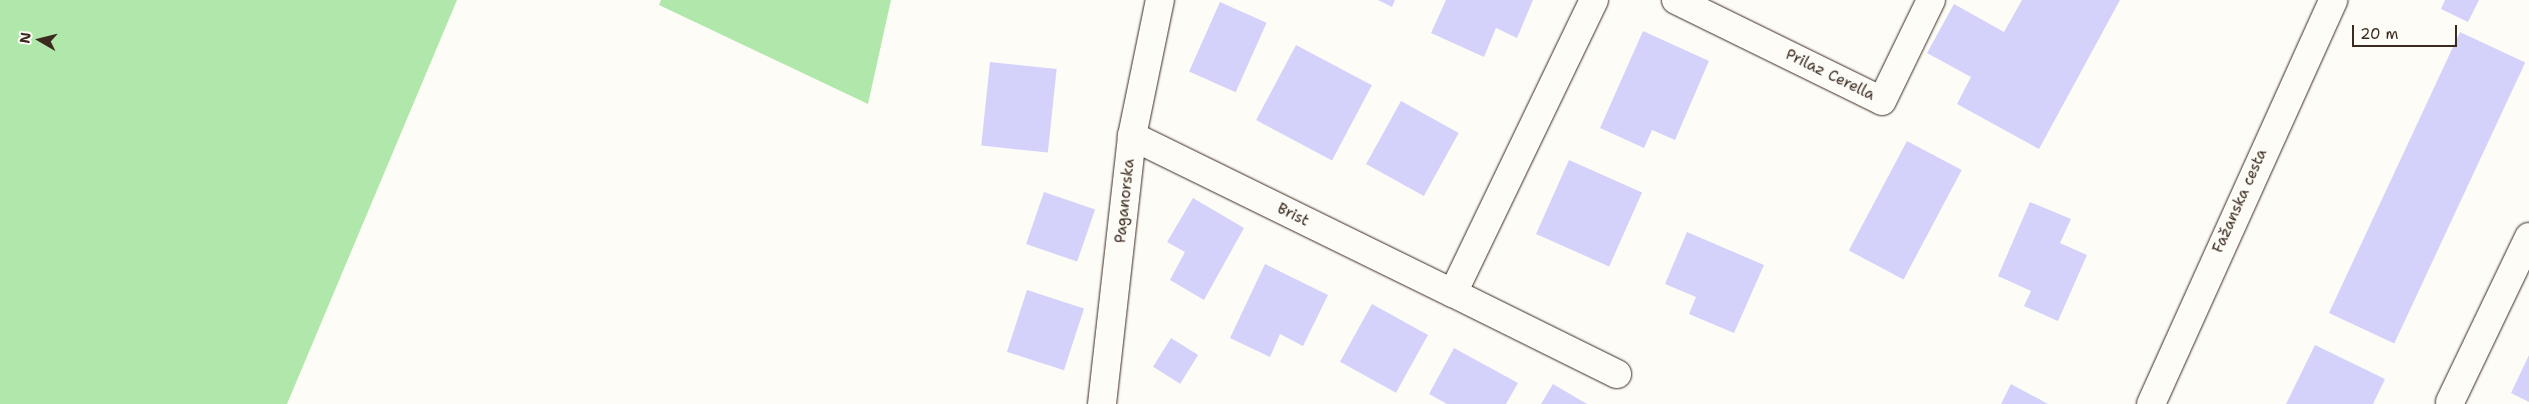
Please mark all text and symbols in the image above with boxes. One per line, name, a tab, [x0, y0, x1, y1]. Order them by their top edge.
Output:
north arrow	[15, 15, 65, 65]
scale bar	[2354, 15, 2459, 47]
text: 20 m	[2360, 24, 2399, 44]
text: N	[15, 31, 35, 45]
street label: Prilaz Cerella	[1782, 46, 1878, 104]
street label: Fažanska cesta	[2209, 146, 2271, 256]
street label: Paganorska	[1112, 158, 1138, 244]
street label: Brist	[1274, 200, 1312, 230]

